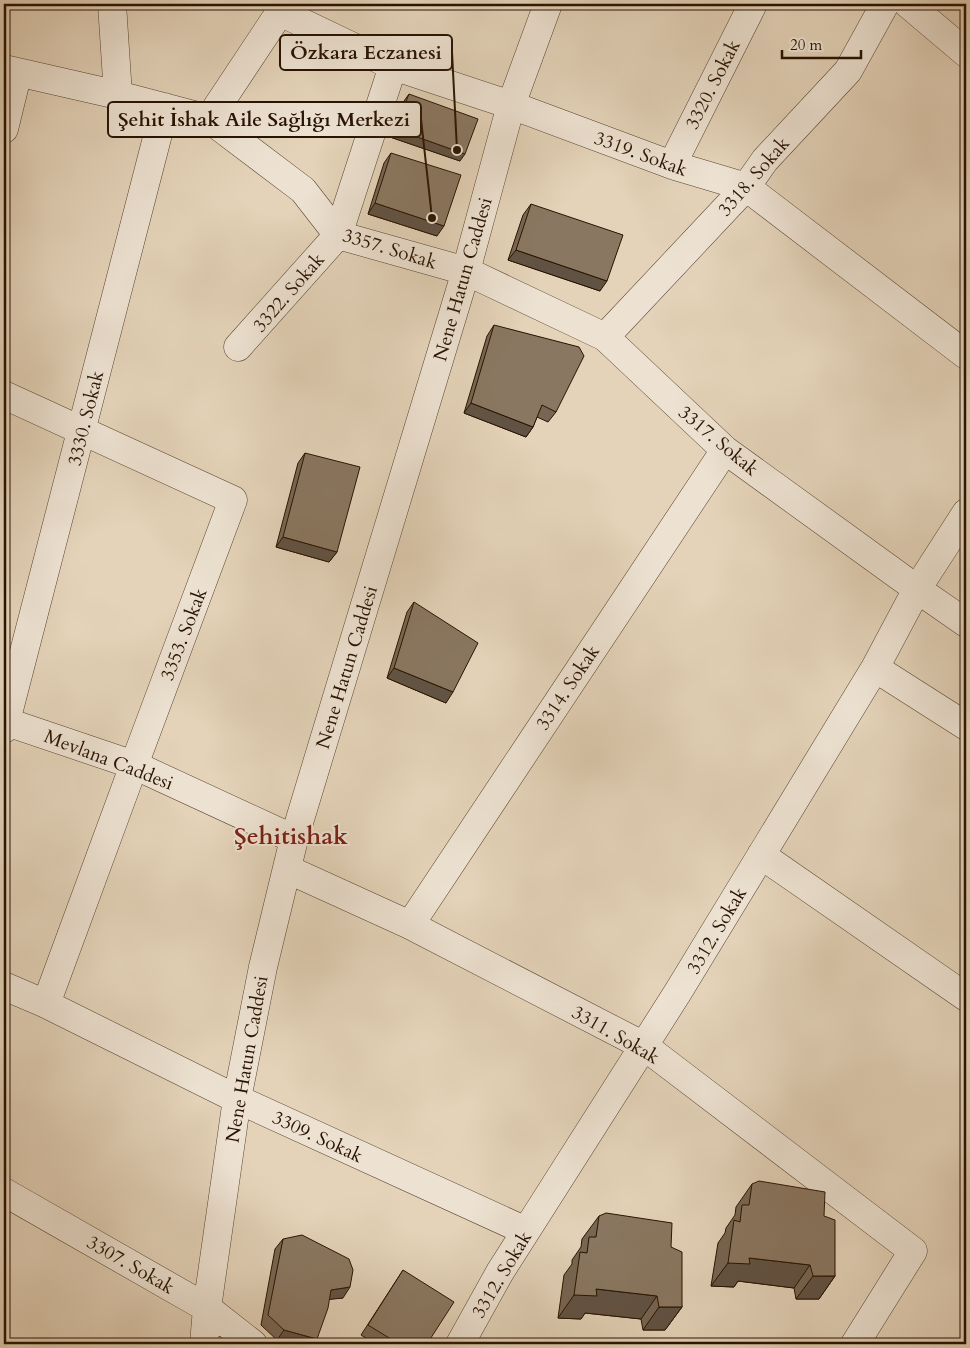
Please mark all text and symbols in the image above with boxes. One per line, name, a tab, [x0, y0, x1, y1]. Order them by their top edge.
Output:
scale bar	[782, 28, 861, 60]
callout: Özkara Eczanesi	[280, 35, 452, 70]
street label: 3320. Sokak	[679, 35, 747, 134]
text: 20 m	[790, 35, 822, 55]
text: Özkara Eczanesi	[290, 39, 442, 66]
callout: Şehit İshak Aile Sağlığı Merkezi	[108, 102, 421, 137]
text: Şehit İshak Aile Sağlığı Merkezi	[118, 106, 410, 133]
street label: 3319. Sokak	[591, 125, 692, 183]
street label: 3318. Sokak	[712, 131, 796, 222]
street label: Nene Hatun Caddesi	[427, 194, 499, 364]
street label: 3357. Sokak	[339, 222, 441, 276]
street label: 3322. Sokak	[247, 247, 331, 338]
street label: 3330. Sokak	[62, 367, 111, 469]
street label: 3317. Sokak	[673, 400, 765, 482]
street label: Nene Hatun Caddesi	[310, 583, 384, 752]
street label: 3353. Sokak	[154, 584, 214, 684]
street label: 3314. Sokak	[530, 639, 606, 735]
street label: Mevlana Caddesi	[40, 723, 177, 797]
district label: Şehitishak	[234, 820, 348, 853]
street label: 3312. Sokak	[681, 881, 753, 979]
street label: Nene Hatun Caddesi	[220, 974, 274, 1145]
street label: 3311. Sokak	[567, 999, 665, 1071]
street label: 3309. Sokak	[268, 1105, 368, 1170]
street label: 3312. Sokak	[466, 1225, 538, 1323]
street label: 3307. Sokak	[82, 1229, 180, 1301]

